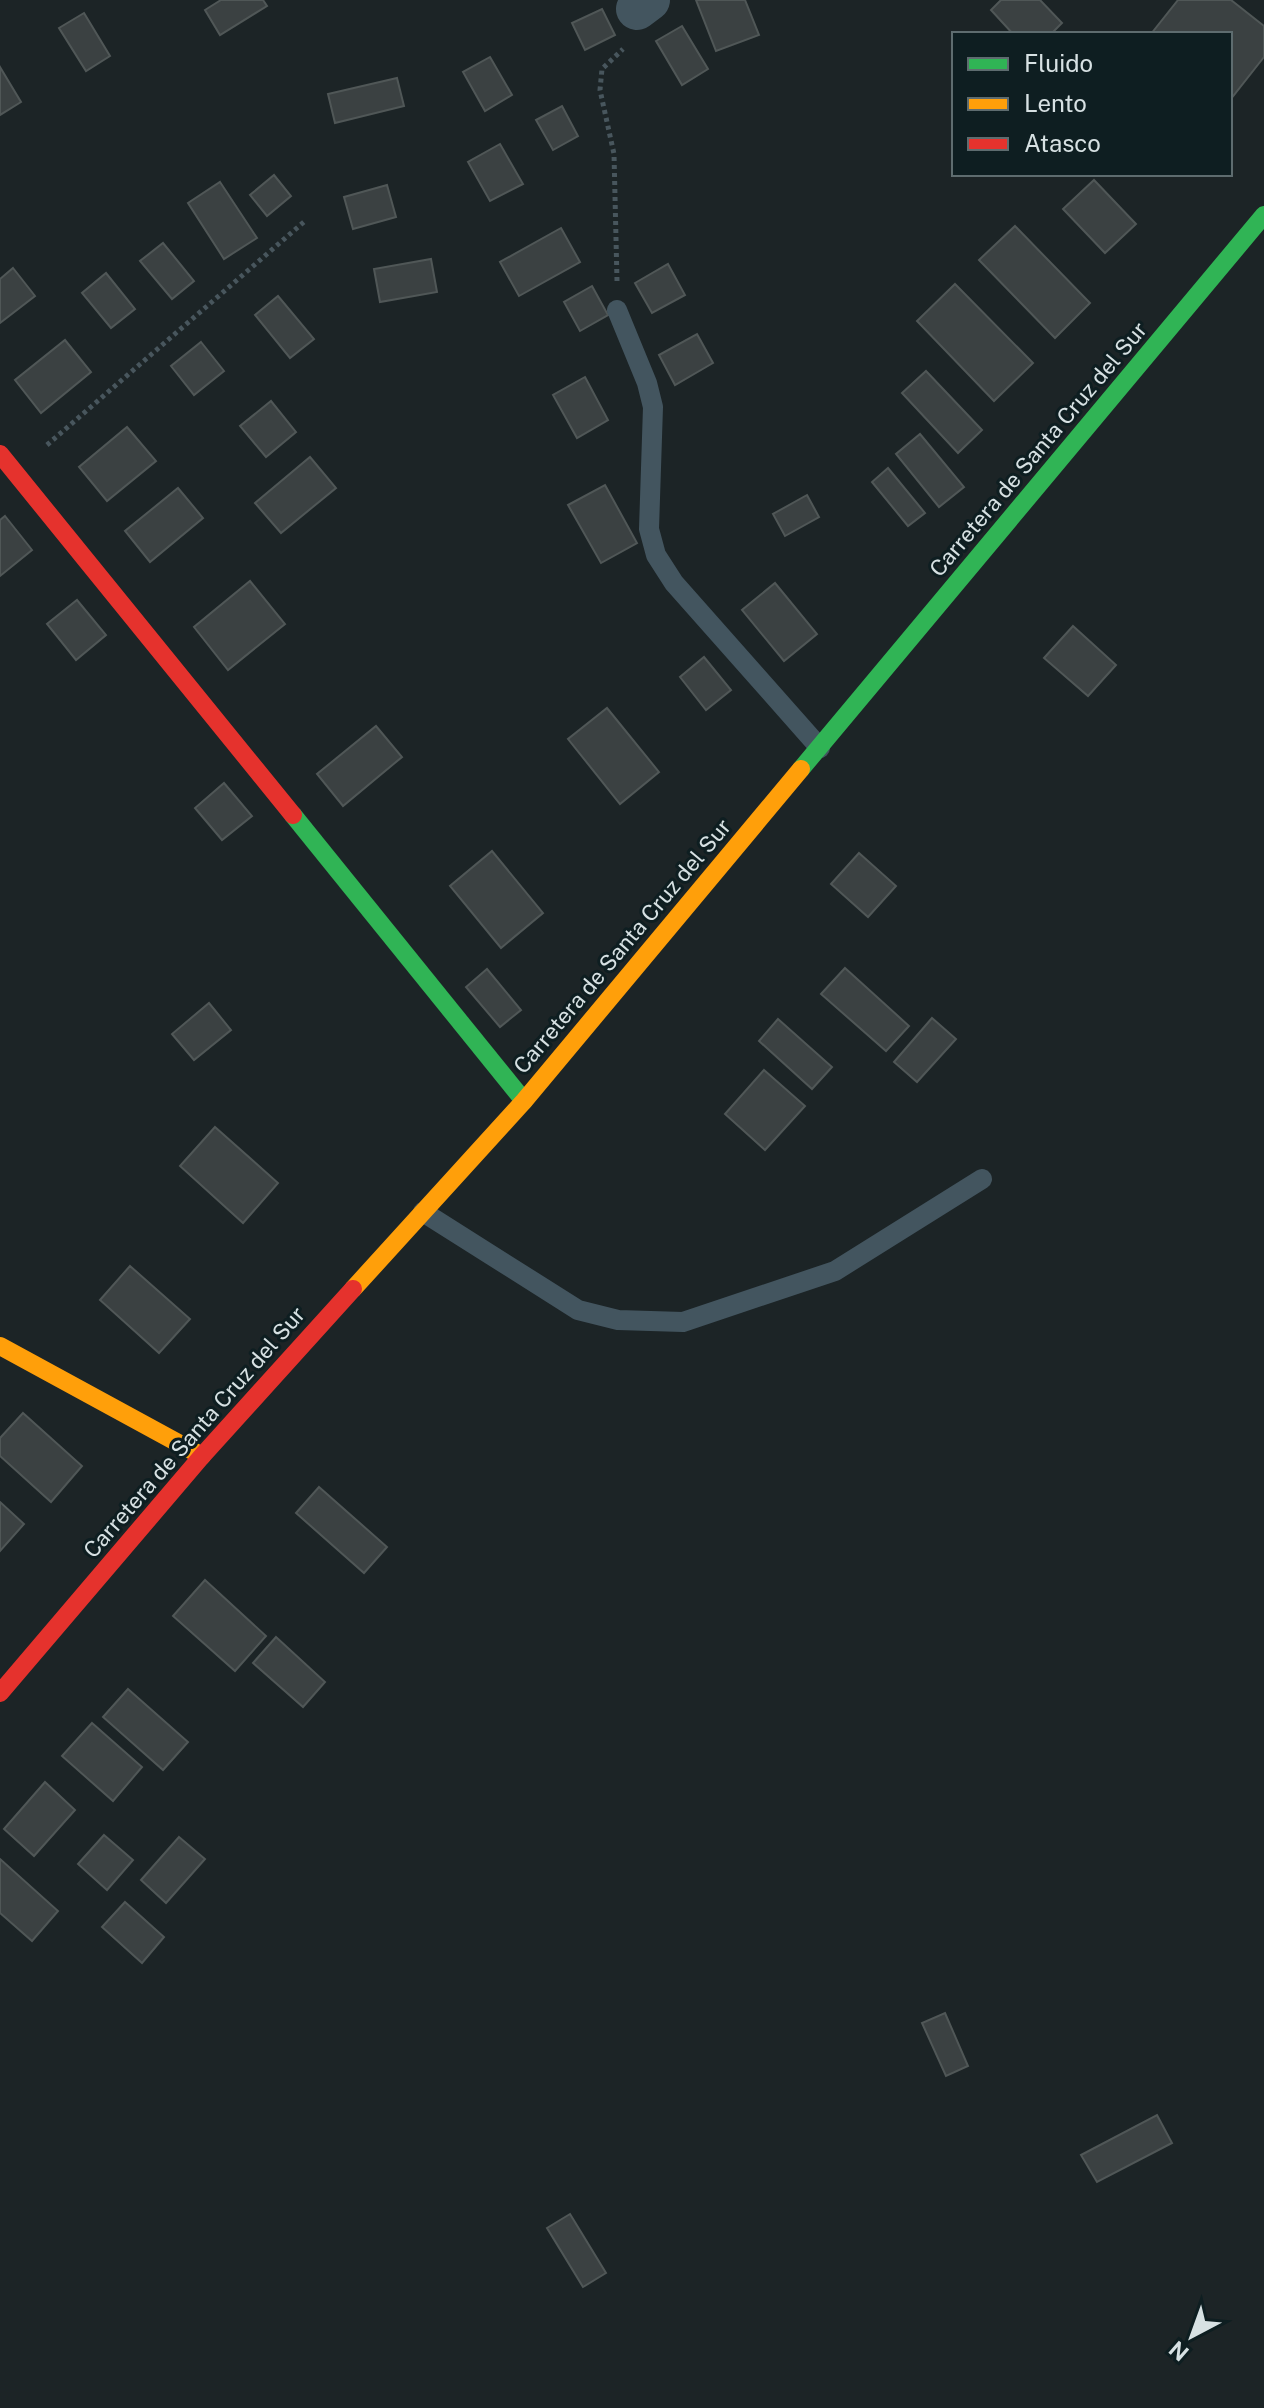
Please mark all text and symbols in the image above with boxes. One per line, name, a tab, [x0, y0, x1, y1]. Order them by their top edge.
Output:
legend	[952, 32, 1232, 176]
text: Fluido	[1024, 49, 1093, 77]
text: Lento	[1024, 89, 1087, 117]
text: Atasco	[1024, 129, 1101, 157]
street label: Carretera de Santa Cruz del Sur	[924, 316, 1152, 582]
street label: Carretera de Santa Cruz del Sur	[508, 813, 736, 1079]
street label: Carretera de Santa Cruz del Sur	[78, 1301, 310, 1563]
north arrow	[1152, 2296, 1232, 2376]
text: N	[1164, 2336, 1194, 2367]

